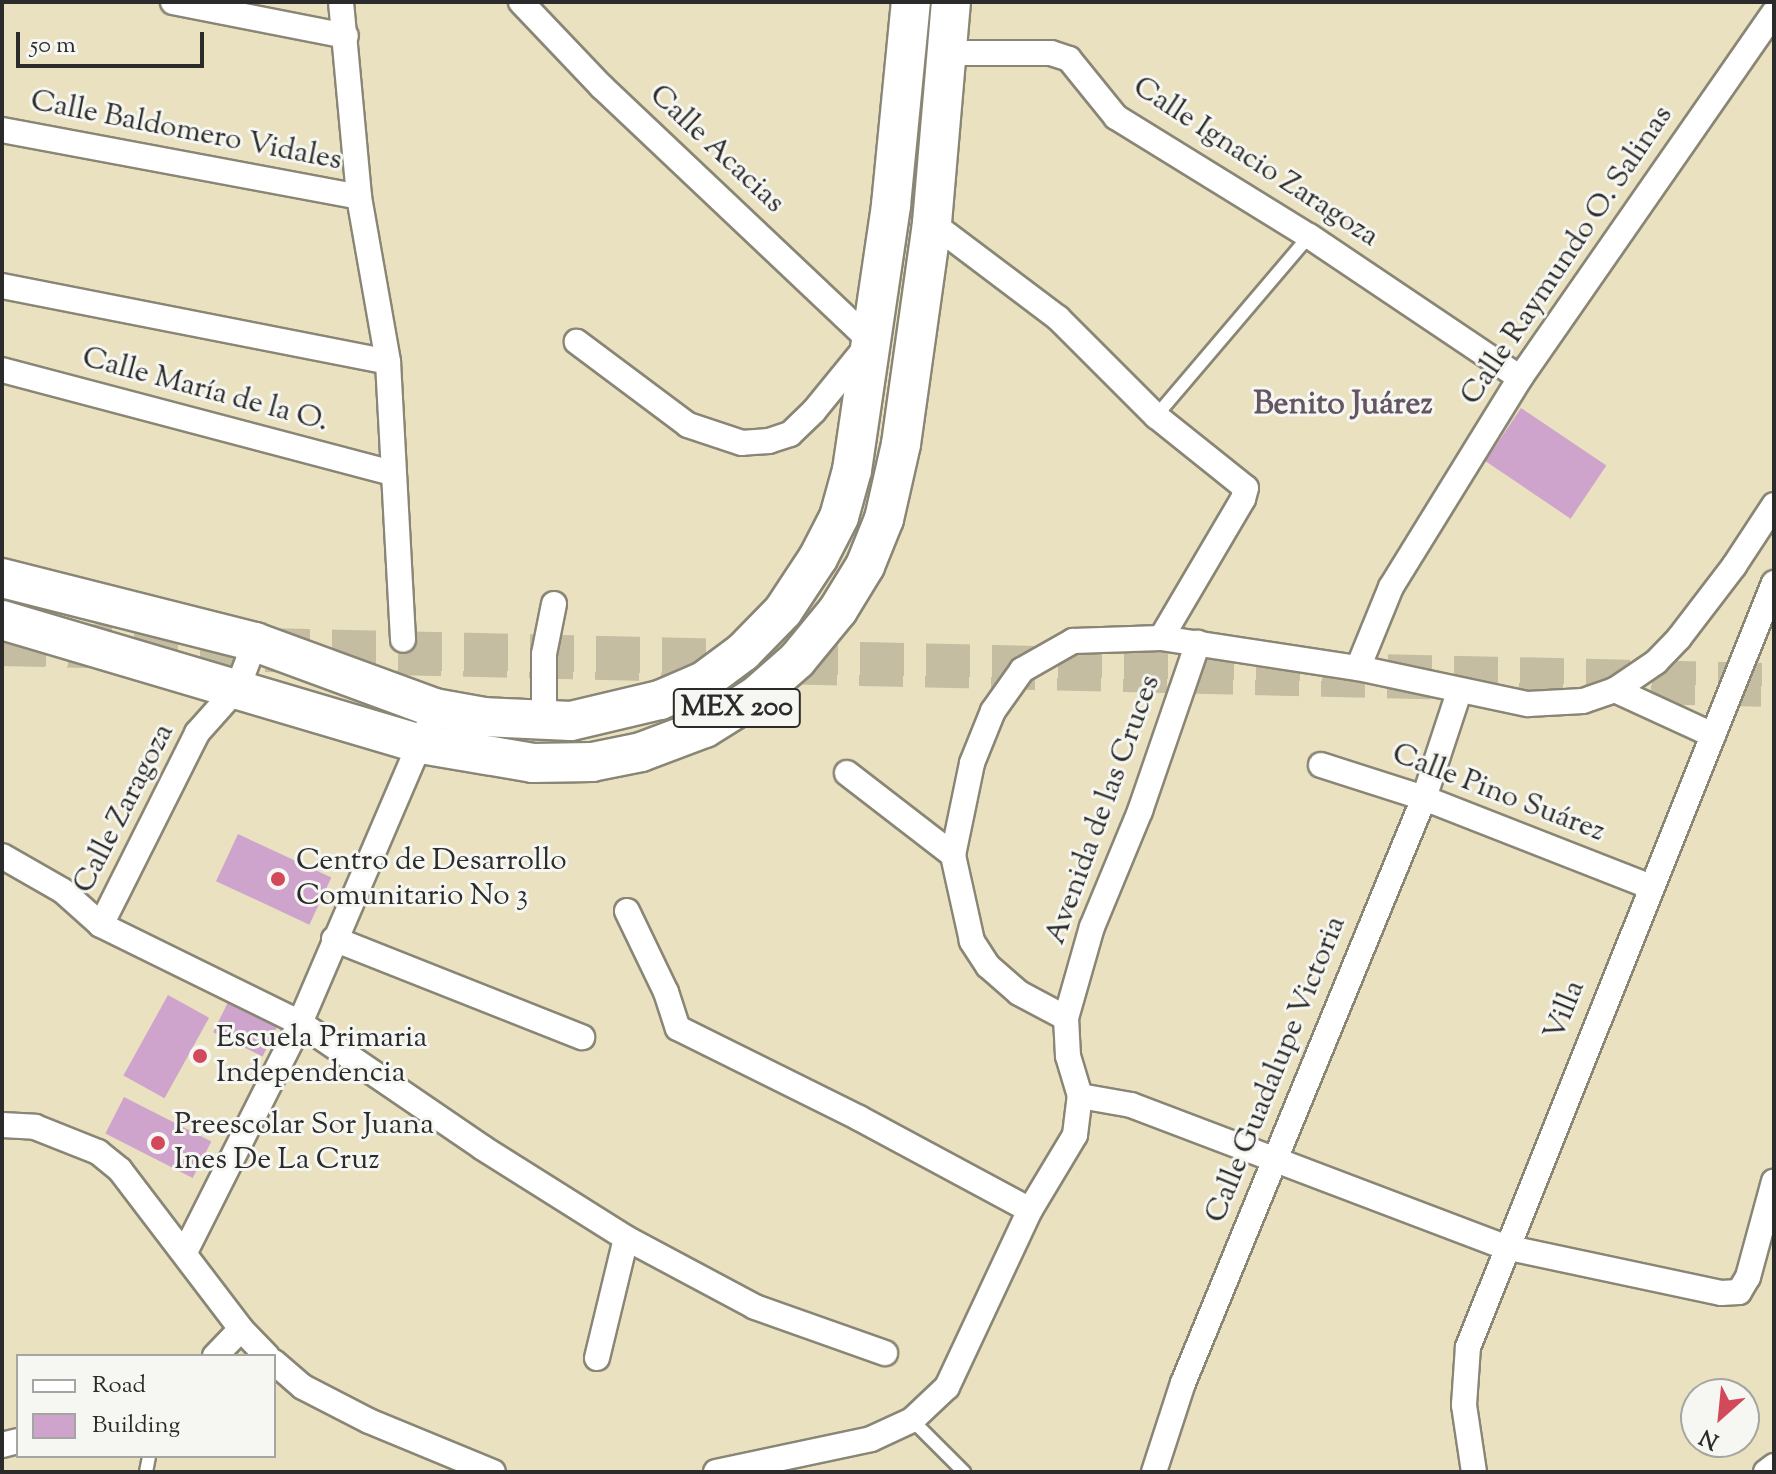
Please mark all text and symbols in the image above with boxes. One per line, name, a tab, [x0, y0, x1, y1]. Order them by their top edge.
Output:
scale bar	[20, 16, 208, 66]
text: 50 m	[30, 29, 76, 63]
street label: Calle Ignacio Zaragoza	[1125, 70, 1385, 256]
street label: Calle Acacias	[641, 78, 791, 222]
street label: Calle Baldomero Vidales	[27, 84, 345, 180]
street label: Calle Raymundo O. Salinas	[1454, 99, 1682, 413]
street label: Calle María de la O.	[78, 341, 332, 441]
district label: Benito Juárez	[1253, 386, 1433, 424]
street label: Avenida de las Cruces	[1039, 670, 1169, 950]
road number: MEX 200	[671, 684, 803, 732]
street label: Calle Zaragoza	[67, 718, 183, 900]
street label: Calle Pino Suárez	[1387, 737, 1609, 851]
place label: Centro de Desarrollo Comunitario No 3	[296, 844, 567, 914]
marker: Centro de Desarrollo Comunitario No 3	[267, 868, 289, 890]
street label: Calle Guadalupe Victoria	[1199, 912, 1355, 1228]
street label: Villa	[1538, 976, 1594, 1046]
place label: Escuela Primaria Independencia	[216, 1021, 427, 1092]
marker: Escuela Primaria Independencia	[191, 1047, 209, 1065]
place label: Preescolar Sor Juana Ines De La Cruz	[174, 1108, 434, 1178]
marker: Preescolar Sor Juana Ines De La Cruz	[149, 1134, 167, 1152]
legend	[16, 1354, 276, 1458]
text: Road	[92, 1369, 146, 1403]
north arrow	[1680, 1378, 1760, 1458]
text: Building	[92, 1409, 180, 1443]
text: N	[1695, 1419, 1725, 1456]

